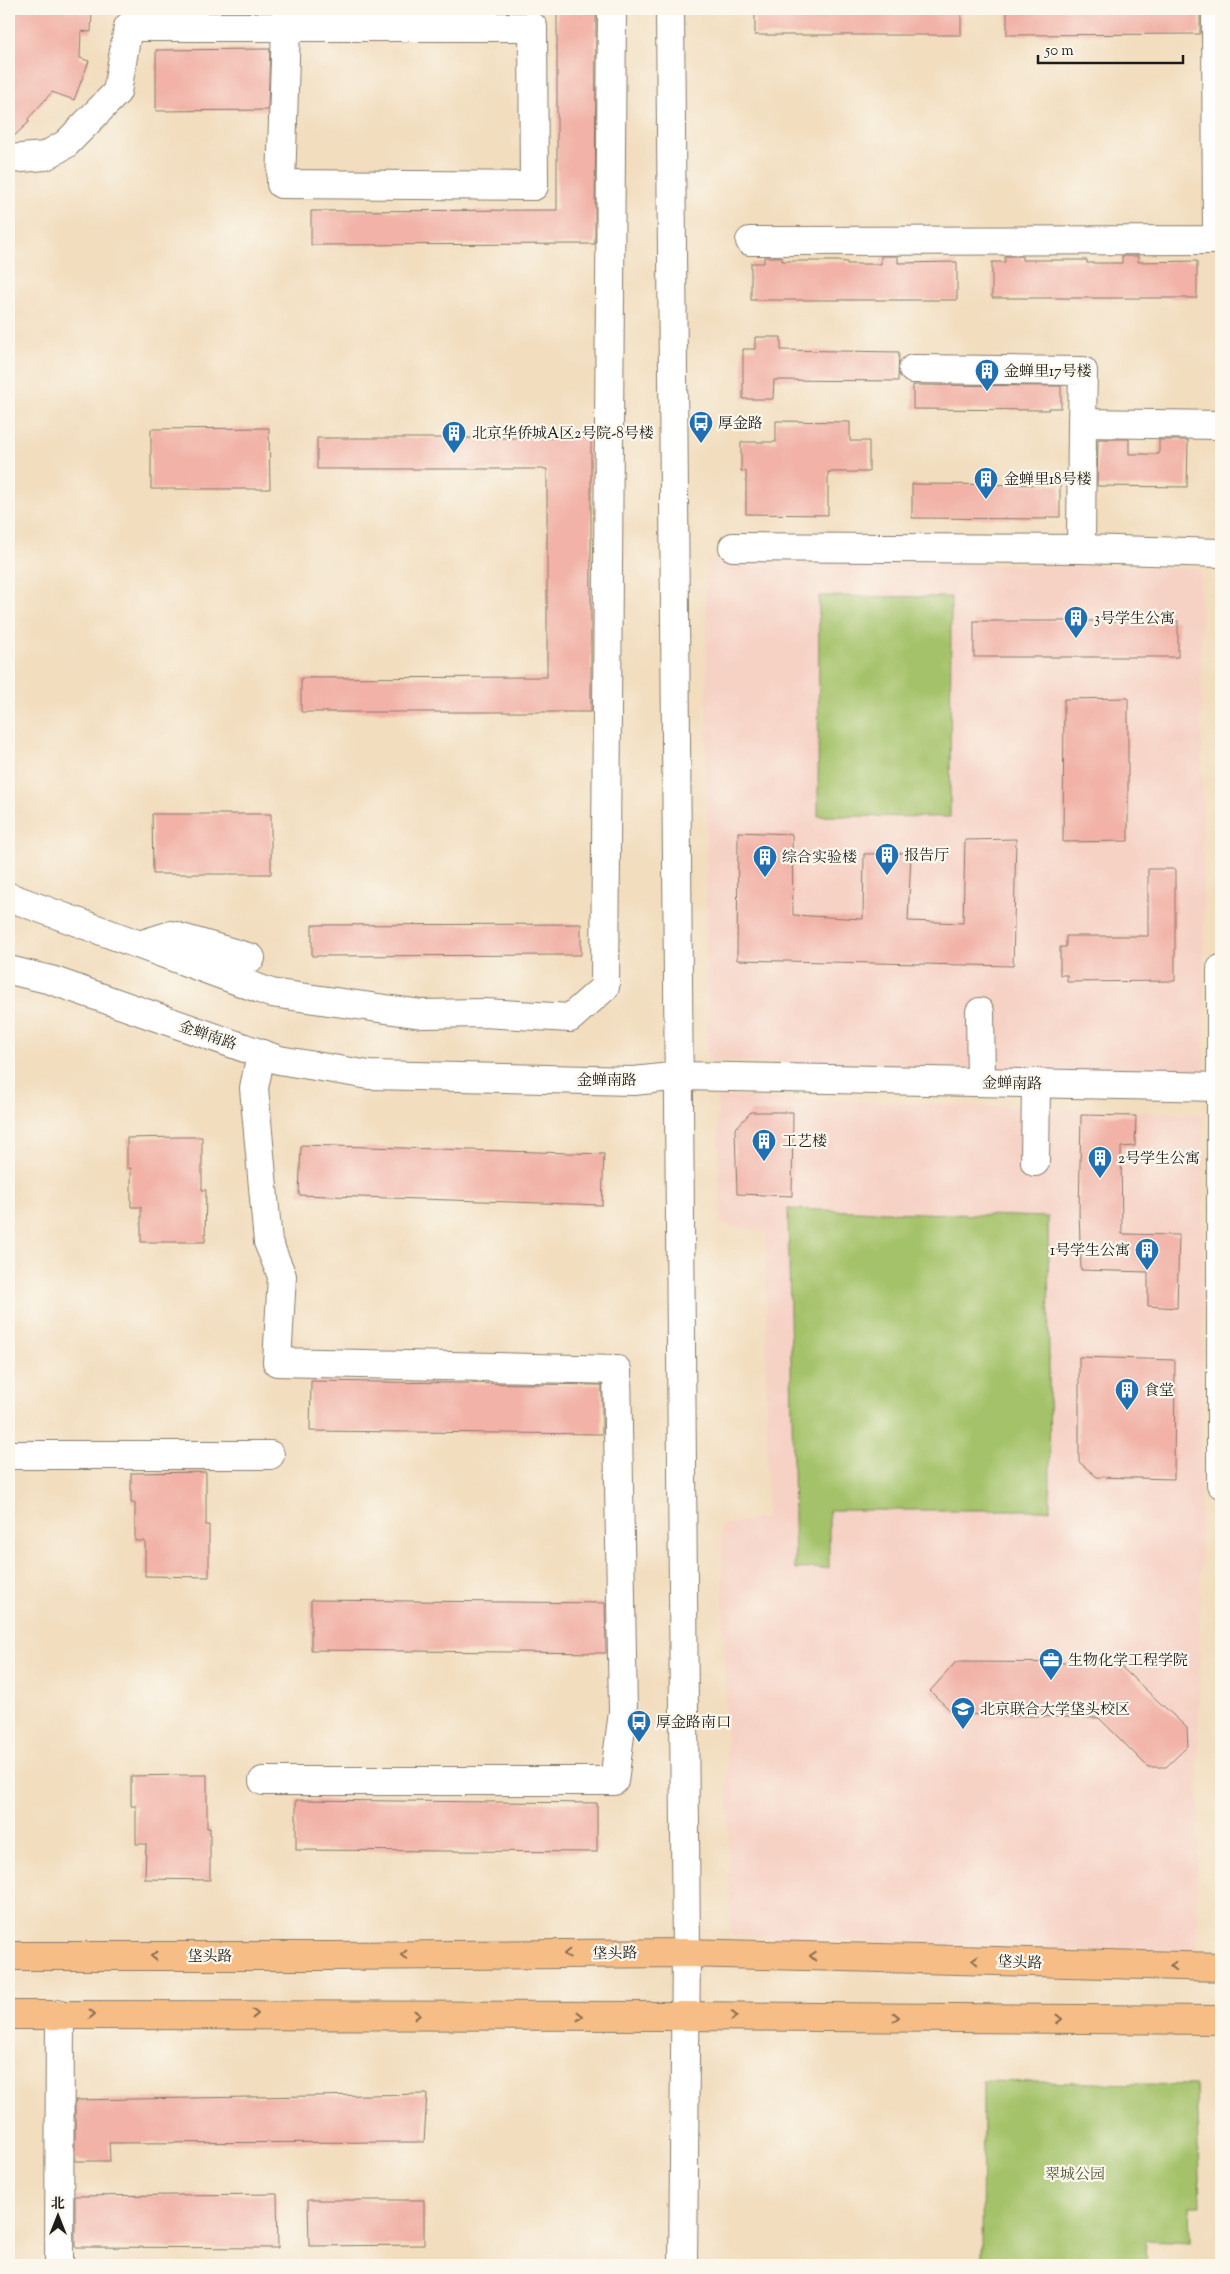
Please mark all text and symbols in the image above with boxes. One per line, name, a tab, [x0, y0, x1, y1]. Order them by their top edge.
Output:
scale bar	[1038, 32, 1182, 64]
text: 50 m	[1044, 41, 1074, 62]
building icon: 金蝉里17号楼	[974, 358, 1000, 392]
place label: 金蝉里17号楼	[1004, 362, 1092, 383]
bus stop icon: 厚金路	[688, 410, 714, 444]
place label: 厚金路	[718, 414, 763, 435]
building icon: 北京华侨城A区2号院-8号楼	[441, 420, 467, 454]
place label: 北京华侨城A区2号院-8号楼	[472, 424, 654, 445]
building icon: 金蝉里18号楼	[973, 466, 999, 500]
place label: 金蝉里18号楼	[1004, 470, 1092, 491]
building icon: 3号学生公寓	[1063, 605, 1089, 639]
place label: 3号学生公寓	[1094, 609, 1175, 630]
building icon: 报告厅	[874, 842, 900, 876]
building icon: 综合实验楼	[752, 844, 778, 878]
place label: 报告厅	[904, 846, 949, 867]
place label: 综合实验楼	[782, 848, 857, 869]
street label: 金蝉南路	[176, 1017, 239, 1056]
street label: 金蝉南路	[577, 1071, 637, 1092]
street label: 金蝉南路	[982, 1073, 1042, 1096]
building icon: 工艺楼	[751, 1128, 777, 1162]
place label: 工艺楼	[782, 1132, 827, 1153]
building icon: 2号学生公寓	[1087, 1145, 1113, 1179]
place label: 2号学生公寓	[1118, 1149, 1200, 1170]
building icon: 1号学生公寓	[1134, 1237, 1160, 1271]
place label: 1号学生公寓	[1050, 1241, 1130, 1262]
building icon: 食堂	[1114, 1377, 1140, 1411]
place label: 食堂	[1144, 1381, 1174, 1402]
office icon: 生物化学工程学院	[1038, 1647, 1064, 1681]
place label: 生物化学工程学院	[1068, 1651, 1188, 1672]
school or university icon: 北京联合大学垡头校区	[950, 1696, 976, 1730]
place label: 北京联合大学垡头校区	[980, 1700, 1130, 1721]
bus stop icon: 厚金路南口	[626, 1709, 652, 1743]
place label: 厚金路南口	[656, 1713, 731, 1734]
street label: 垡头路	[592, 1944, 638, 1965]
street label: 垡头路	[187, 1947, 233, 1968]
one-way arrow	[563, 1949, 570, 1959]
one-way arrow	[400, 1950, 408, 1961]
one-way arrow	[150, 1951, 158, 1961]
one-way arrow	[808, 1951, 816, 1961]
street label: 垡头路	[997, 1952, 1043, 1975]
one-way arrow	[971, 1955, 979, 1966]
one-way arrow	[1168, 1960, 1176, 1971]
one-way arrow	[89, 2009, 97, 2019]
one-way arrow	[252, 2009, 259, 2019]
one-way arrow	[414, 2010, 422, 2020]
one-way arrow	[576, 2011, 584, 2021]
one-way arrow	[730, 2011, 738, 2021]
one-way arrow	[893, 2012, 901, 2022]
one-way arrow	[1055, 2013, 1063, 2024]
park label: 翠城公园	[1045, 2165, 1105, 2186]
north arrow	[32, 2192, 82, 2242]
text: 北	[51, 2195, 65, 2215]

